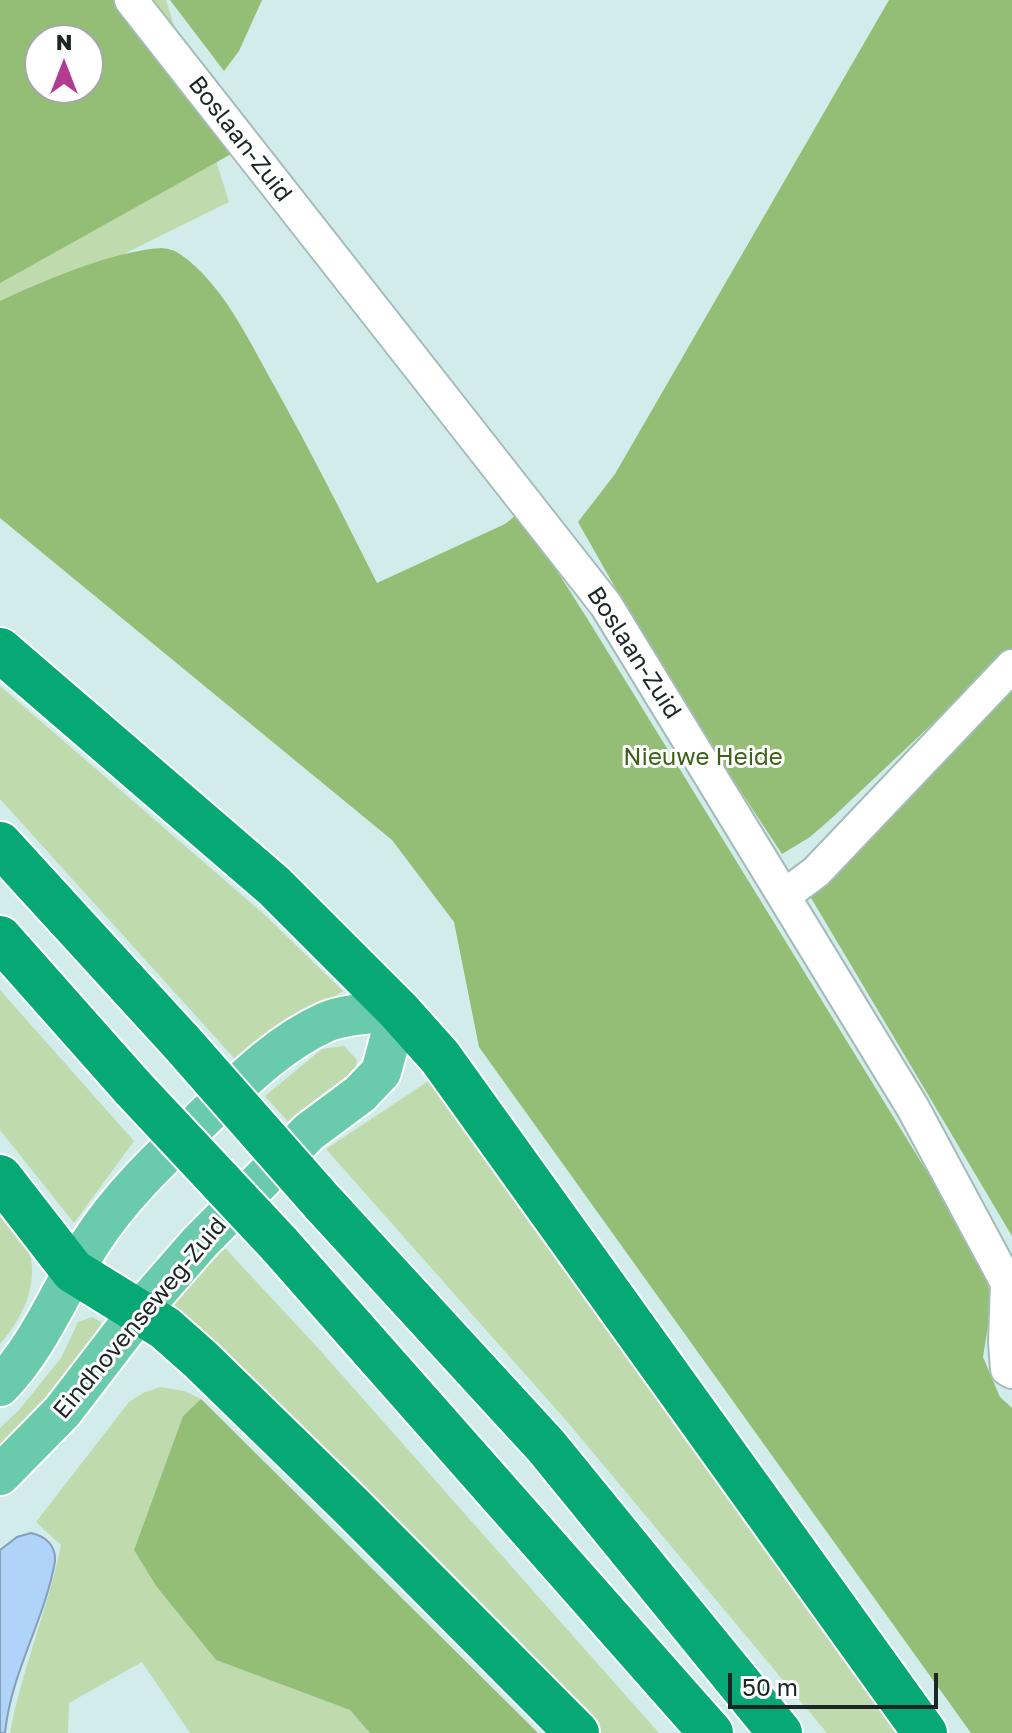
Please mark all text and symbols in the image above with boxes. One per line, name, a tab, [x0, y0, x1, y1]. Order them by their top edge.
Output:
north arrow	[24, 24, 104, 104]
text: N	[56, 28, 72, 55]
street label: Boslaan-Zuid	[182, 70, 298, 208]
street label: Boslaan-Zuid	[581, 582, 687, 724]
park label: Nieuwe Heide	[623, 743, 783, 771]
street label: Eindhovenseweg-Zuid	[47, 1211, 233, 1425]
scale bar	[732, 1657, 942, 1707]
text: 50 m	[742, 1672, 798, 1701]

